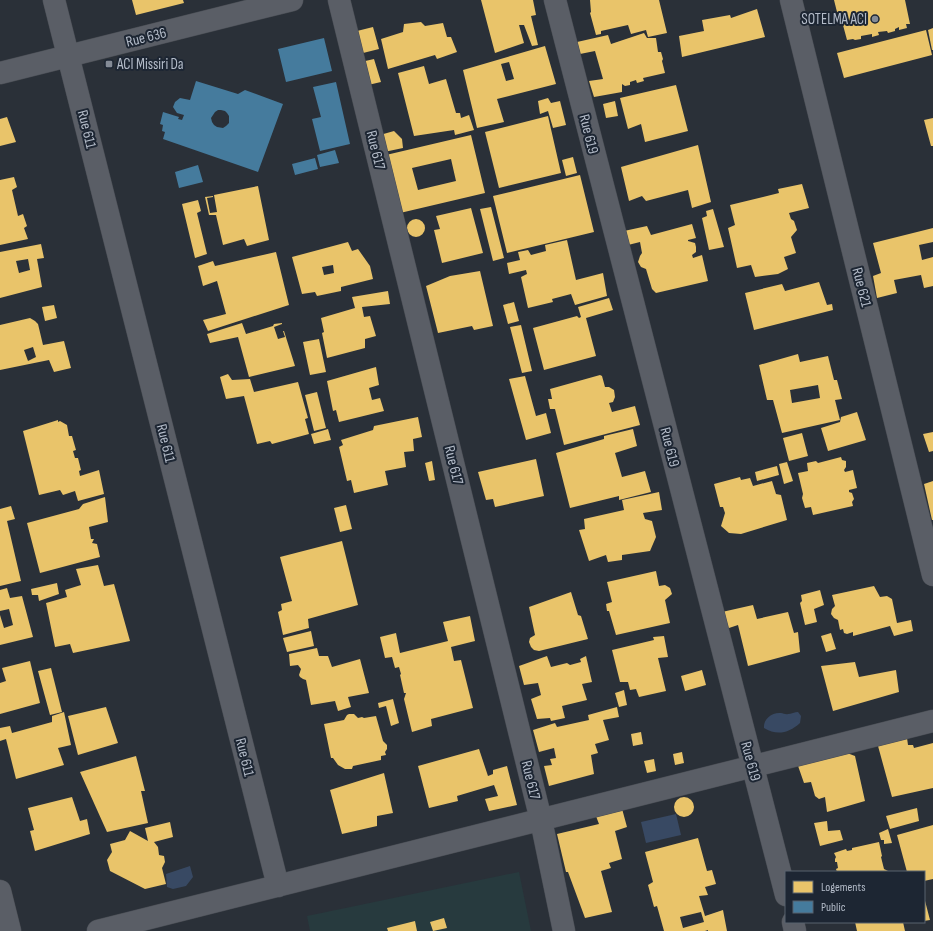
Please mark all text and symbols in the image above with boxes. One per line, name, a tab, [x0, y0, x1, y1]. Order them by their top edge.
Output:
place label: SOTELMA ACI	[801, 10, 867, 29]
marker: SOTELMA ACI	[870, 14, 880, 24]
street label: Rue 636	[124, 23, 168, 52]
place label: ACI Missiri Da	[116, 55, 184, 74]
marker: ACI Missiri Da	[104, 59, 114, 69]
street label: Rue 611	[73, 108, 101, 151]
street label: Rue 619	[574, 112, 603, 156]
street label: Rue 617	[362, 129, 389, 172]
street label: Rue 621	[847, 266, 876, 309]
street label: Rue 611	[152, 422, 180, 465]
street label: Rue 619	[655, 425, 684, 469]
street label: Rue 617	[440, 444, 467, 487]
street label: Rue 611	[231, 736, 259, 779]
street label: Rue 619	[736, 739, 765, 783]
street label: Rue 617	[517, 759, 544, 802]
legend	[785, 871, 925, 923]
text: Logements	[821, 880, 865, 895]
text: Public	[821, 900, 846, 915]

